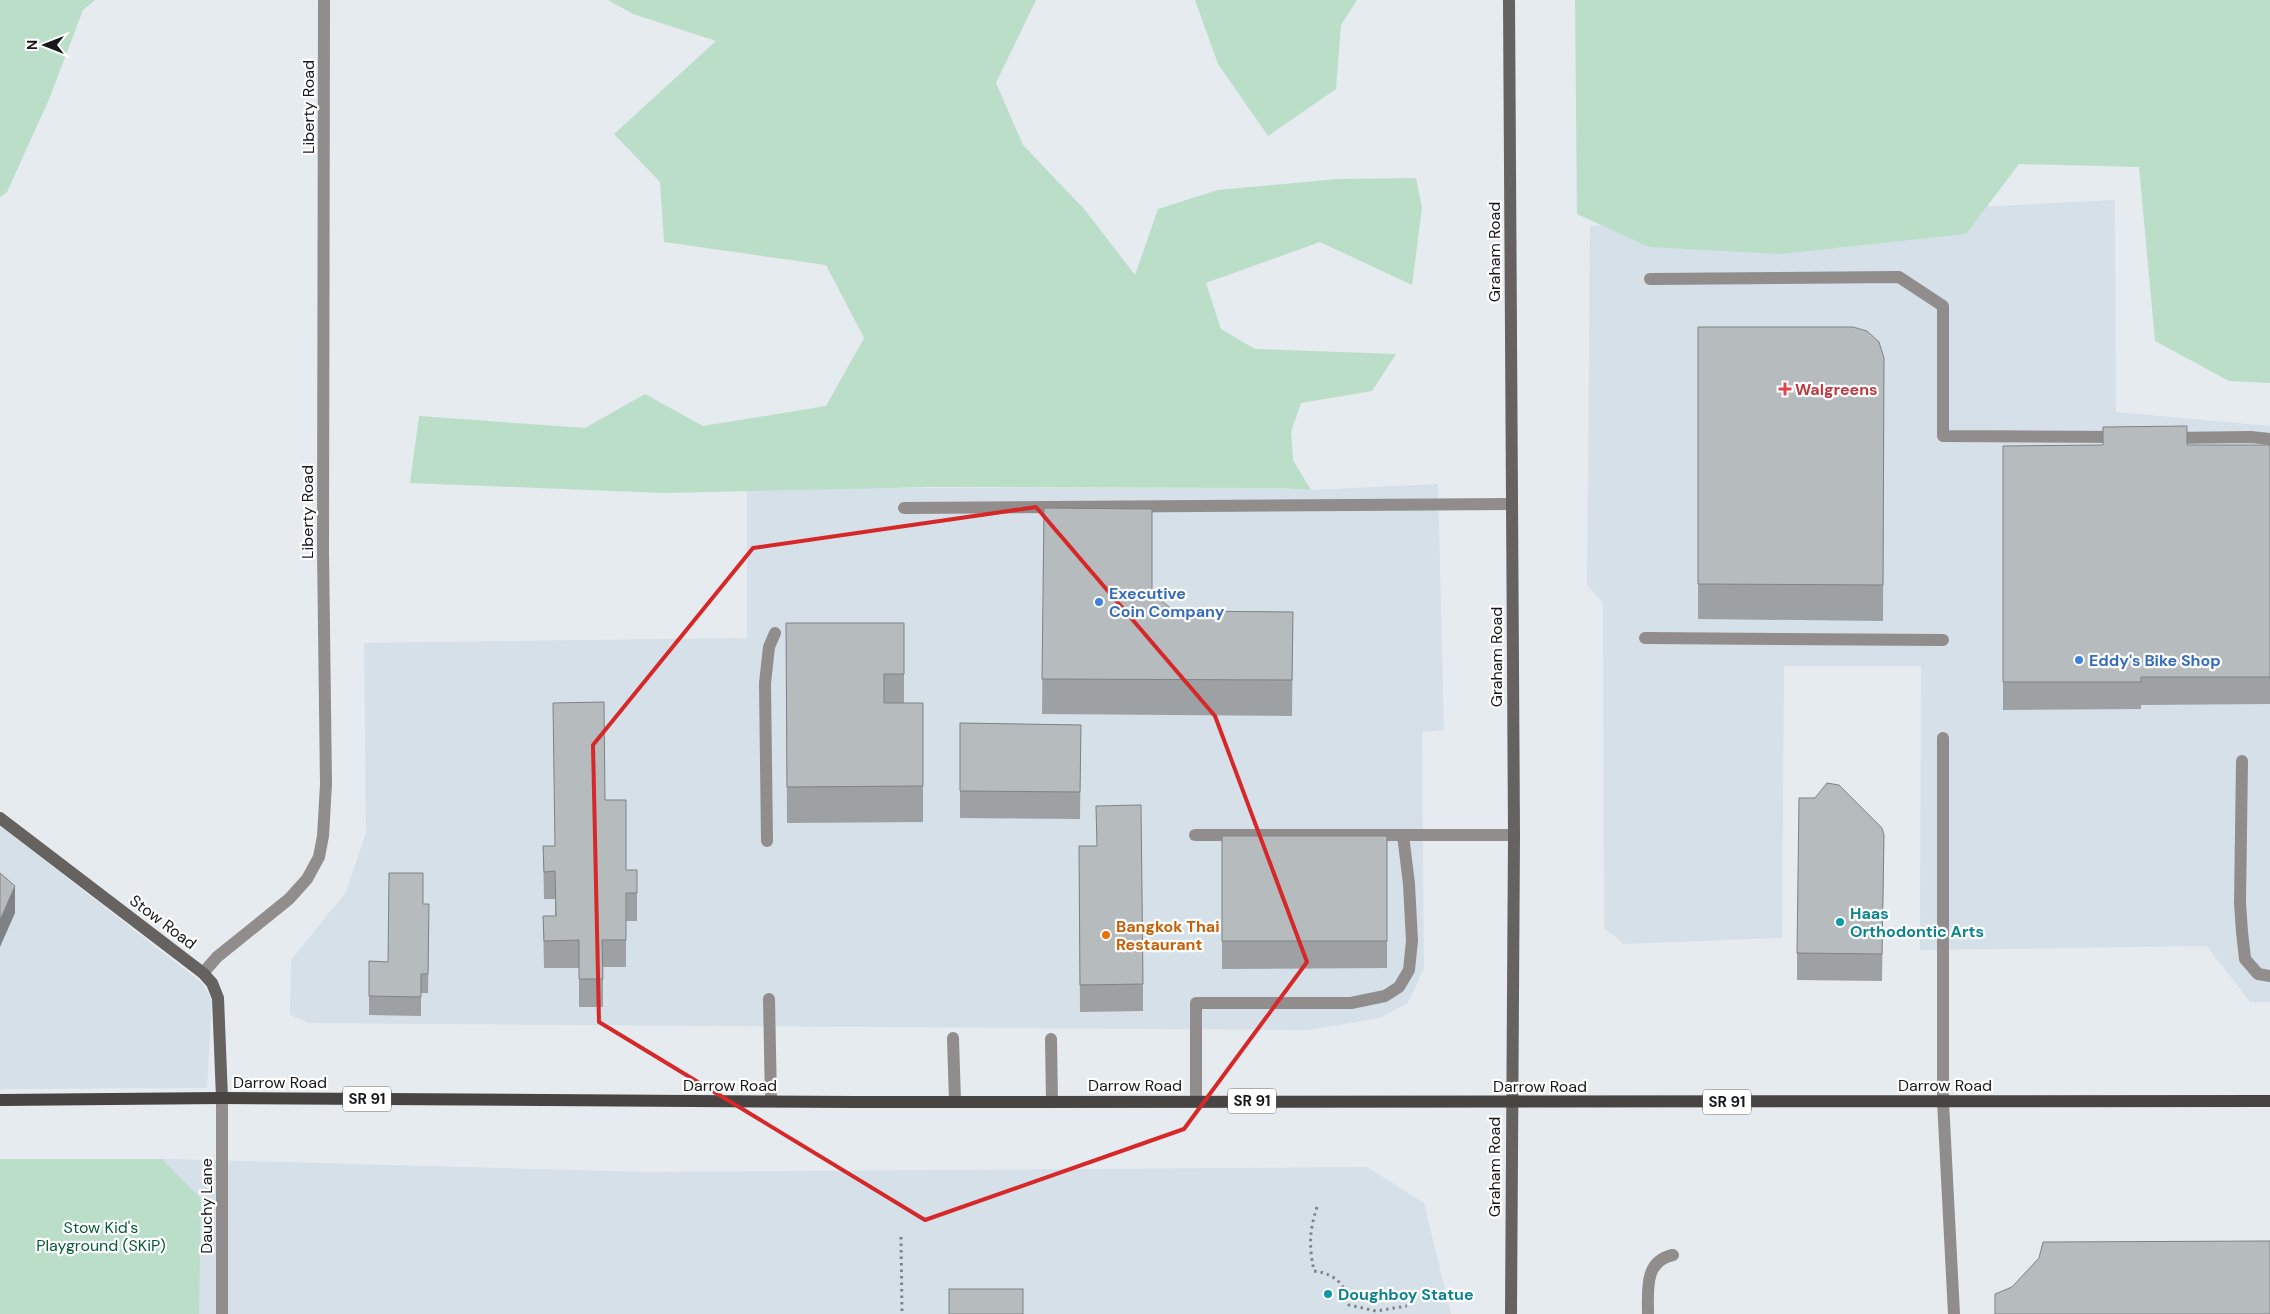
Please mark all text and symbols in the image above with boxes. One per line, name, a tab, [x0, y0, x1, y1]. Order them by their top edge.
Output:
north arrow	[20, 20, 70, 70]
text: N	[23, 40, 41, 50]
street label: Liberty Road	[298, 60, 319, 154]
street label: Graham Road	[1484, 202, 1505, 302]
place label: Walgreens	[1795, 379, 1878, 400]
marker: Walgreens	[1779, 383, 1791, 395]
street label: Liberty Road	[297, 465, 318, 559]
place label: Executive Coin Company	[1109, 583, 1225, 622]
marker: Executive Coin Company	[1093, 596, 1105, 608]
street label: Graham Road	[1486, 607, 1507, 707]
place label: Eddy's Bike Shop	[2089, 650, 2221, 671]
marker: Eddy's Bike Shop	[2073, 654, 2085, 666]
street label: Stow Road	[125, 890, 201, 954]
place label: Haas Orthodontic Arts	[1850, 903, 1984, 942]
place label: Bangkok Thai Restaurant	[1116, 916, 1220, 955]
marker: Haas Orthodontic Arts	[1834, 916, 1846, 928]
marker: Bangkok Thai Restaurant	[1100, 929, 1112, 941]
street label: Darrow Road	[233, 1072, 327, 1093]
street label: Darrow Road	[683, 1075, 777, 1096]
street label: Darrow Road	[1088, 1075, 1182, 1096]
street label: Darrow Road	[1898, 1075, 1992, 1096]
street label: Darrow Road	[1493, 1076, 1587, 1097]
road number: SR 91	[343, 1086, 391, 1112]
road number: SR 91	[1228, 1088, 1276, 1114]
road number: SR 91	[1703, 1090, 1751, 1114]
street label: Graham Road	[1484, 1117, 1505, 1217]
street label: Dauchy Lane	[196, 1158, 217, 1254]
park label: Stow Kid's Playground (SKiP)	[36, 1217, 166, 1256]
place label: Doughboy Statue	[1338, 1284, 1474, 1305]
marker: Doughboy Statue	[1322, 1288, 1334, 1300]

